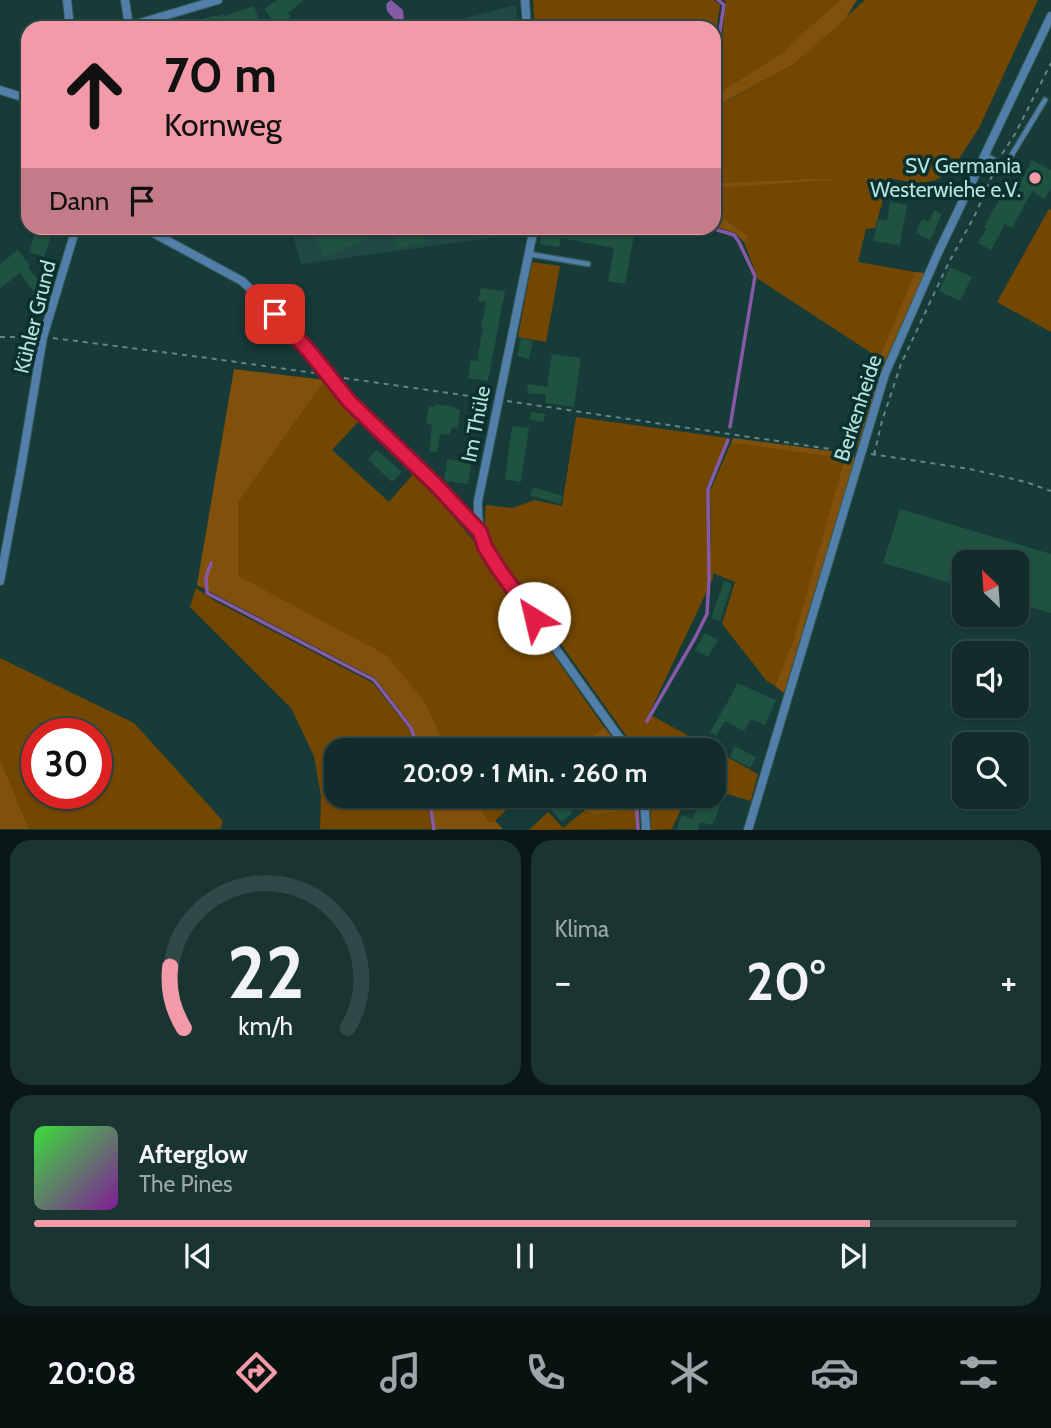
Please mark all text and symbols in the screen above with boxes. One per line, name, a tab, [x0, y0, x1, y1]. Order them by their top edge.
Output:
text: 70 m	[164, 45, 277, 104]
icon: ahead	[49, 49, 140, 140]
text: Kornweg	[164, 105, 282, 144]
place label: SV Germania Westerwiehe e.V.	[870, 153, 1021, 202]
marker: SV Germania Westerwiehe e.V.	[1027, 170, 1043, 186]
icon: arrive	[123, 182, 161, 220]
text: Dann	[49, 185, 109, 217]
street label: Kühler Grund	[8, 258, 61, 376]
pin	[245, 284, 305, 344]
icon: arrive	[256, 295, 294, 333]
street label: Berkenheide	[829, 351, 887, 464]
street label: Im Thüle	[456, 383, 495, 464]
north arrow	[952, 550, 1029, 626]
map controls	[952, 550, 1029, 809]
position arrow	[497, 581, 571, 655]
button: sound	[952, 641, 1029, 718]
speed limit sign: 30	[21, 718, 112, 809]
button: search	[952, 732, 1029, 809]
text: 20:09 · 1 Min. · 260 m	[403, 757, 647, 789]
text: Klima	[555, 915, 609, 943]
text: 22	[227, 929, 304, 1017]
text: 20°	[746, 950, 825, 1013]
text: −	[555, 958, 571, 1005]
text: +	[1000, 958, 1017, 1005]
text: km/h	[238, 1011, 293, 1041]
text: Afterglow	[139, 1138, 248, 1170]
text: The Pines	[139, 1170, 233, 1198]
icon: previous	[179, 1237, 217, 1275]
icon: pause	[506, 1237, 544, 1275]
icon: next	[834, 1237, 872, 1275]
icon: directions	[232, 1348, 281, 1397]
icon: music	[376, 1348, 425, 1397]
icon: phone	[521, 1348, 570, 1397]
icon: climate	[665, 1348, 714, 1397]
icon: car	[810, 1348, 859, 1397]
icon: filters	[954, 1348, 1003, 1397]
text: 20:08	[48, 1353, 136, 1392]

